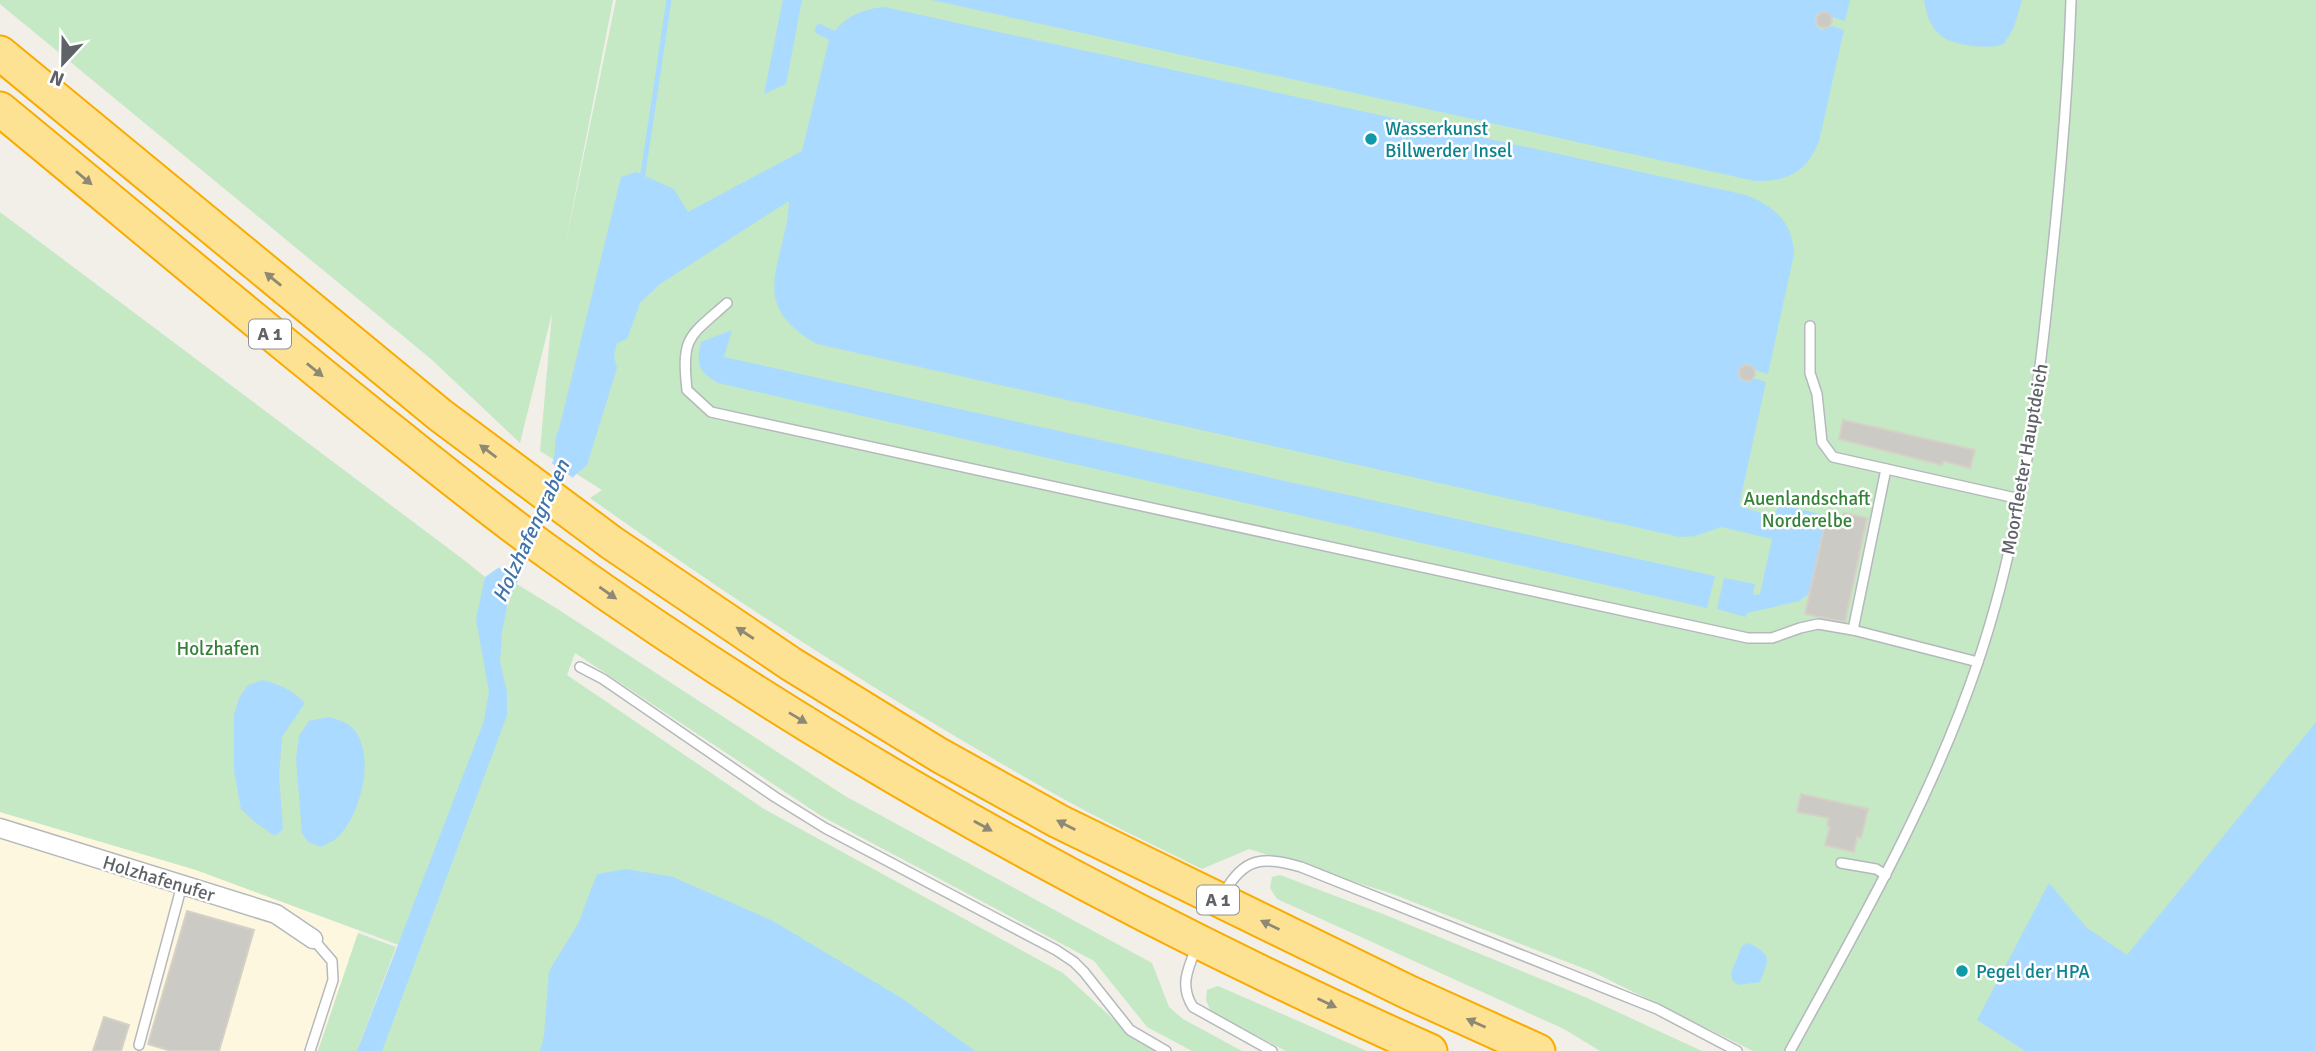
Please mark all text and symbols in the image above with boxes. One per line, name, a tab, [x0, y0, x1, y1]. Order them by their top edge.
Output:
north arrow	[28, 28, 98, 98]
text: N	[46, 64, 68, 91]
place label: Wasserkunst Billwerder Insel	[1385, 117, 1512, 163]
marker: Wasserkunst Billwerder Insel	[1363, 131, 1379, 147]
one-way arrow	[75, 170, 92, 185]
one-way arrow	[265, 272, 282, 287]
road number: A 1	[249, 320, 291, 348]
street label: Moorfleeter Hauptdeich	[1996, 362, 2054, 557]
one-way arrow	[306, 363, 324, 378]
one-way arrow	[479, 445, 497, 459]
water label: Holzhafengraben	[487, 455, 576, 606]
park label: Auenlandschaft Norderelbe	[1744, 487, 1870, 533]
one-way arrow	[598, 587, 618, 600]
one-way arrow	[736, 626, 754, 640]
park label: Holzhafen	[176, 637, 260, 661]
one-way arrow	[788, 712, 807, 725]
one-way arrow	[1056, 820, 1076, 831]
one-way arrow	[973, 821, 993, 832]
street label: Holzhafenufer	[100, 850, 218, 907]
road number: A 1	[1197, 886, 1239, 915]
one-way arrow	[1260, 920, 1280, 931]
place label: Pegel der HPA	[1976, 960, 2090, 984]
marker: Pegel der HPA	[1954, 963, 1970, 979]
one-way arrow	[1317, 997, 1337, 1008]
one-way arrow	[1465, 1017, 1486, 1028]

